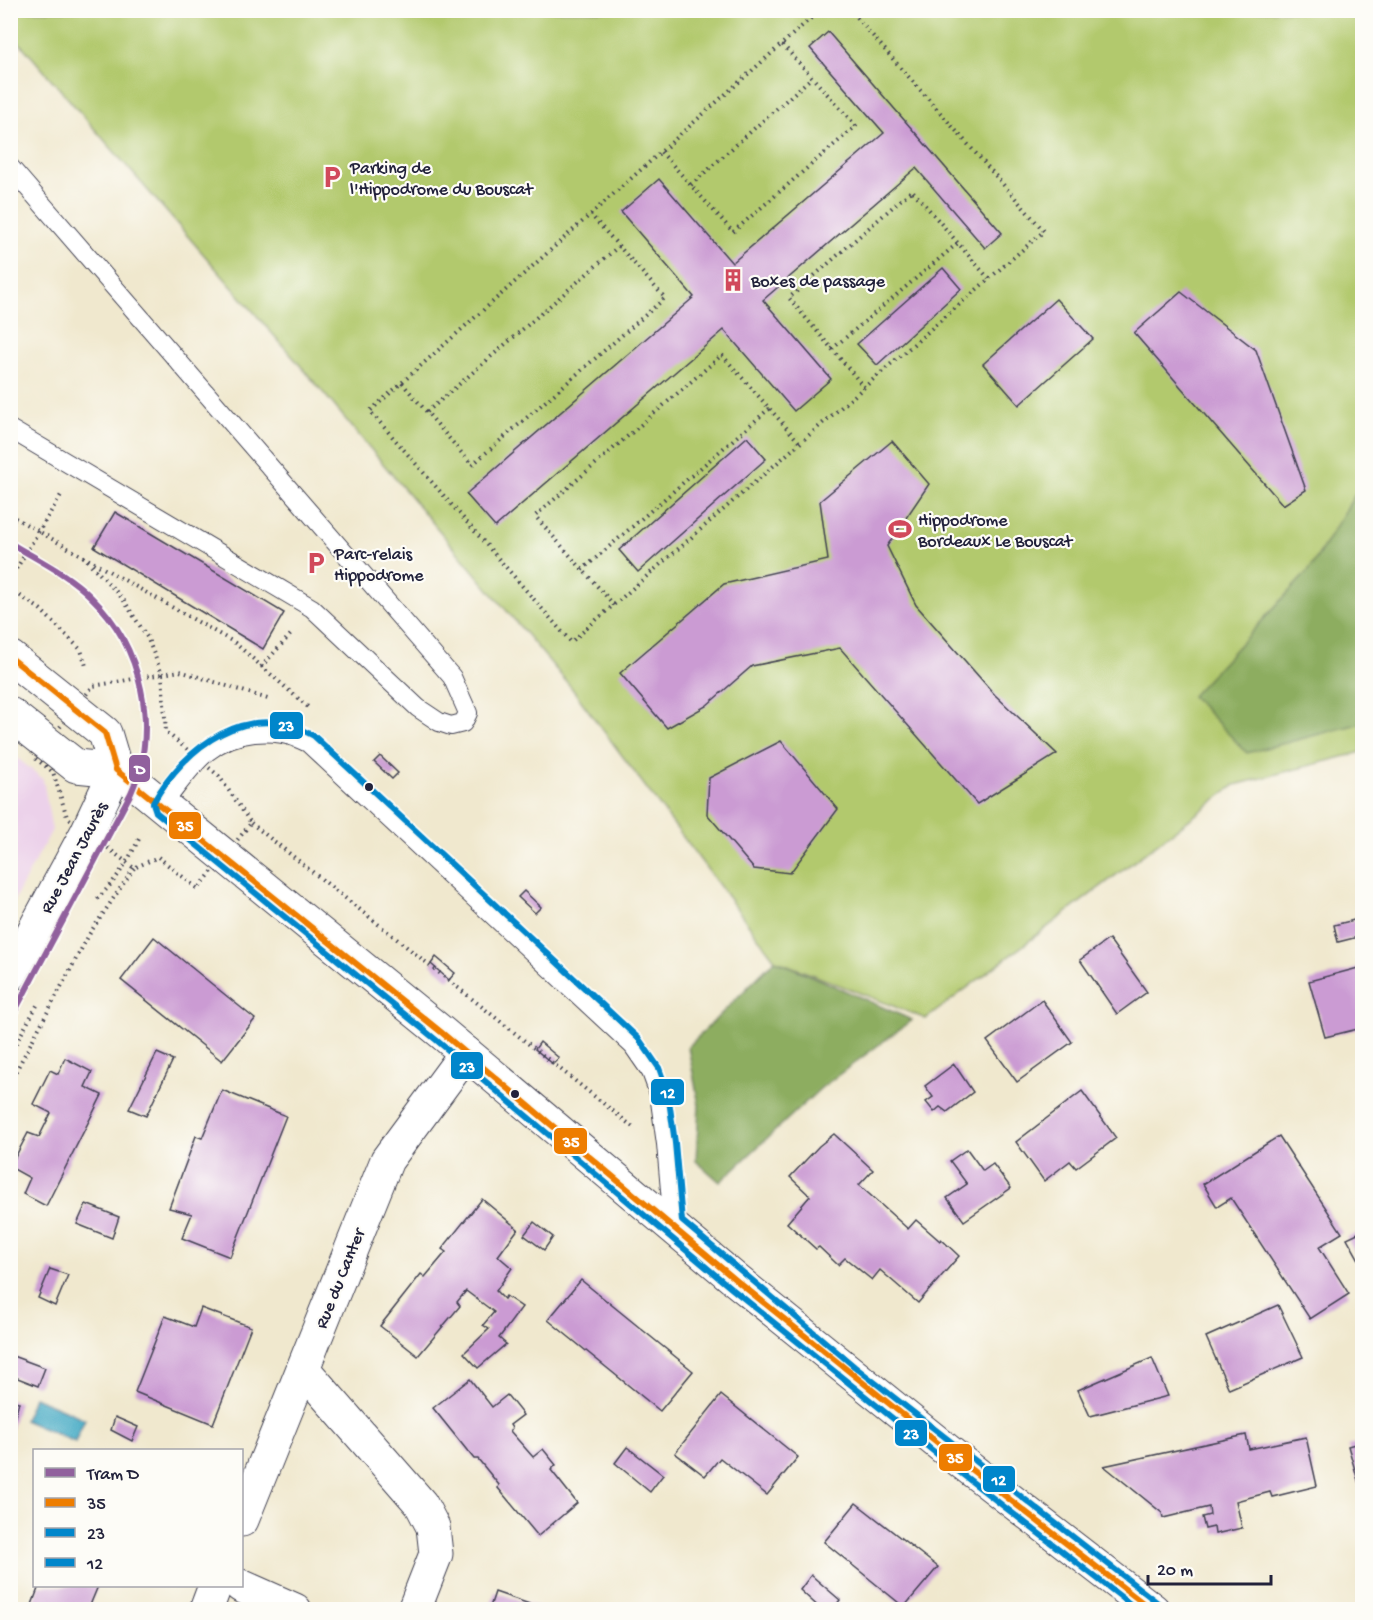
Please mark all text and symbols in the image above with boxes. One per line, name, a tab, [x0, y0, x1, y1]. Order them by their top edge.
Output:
place label: Parking de l'Hippodrome du Bouscat	[349, 159, 534, 201]
parking icon: Parking de l'Hippodrome du Bouscat	[319, 164, 345, 190]
building icon: Boxes de passage	[720, 267, 746, 293]
place label: Boxes de passage	[750, 272, 886, 293]
place label: Hippodrome Bordeaux Le Bouscat	[917, 511, 1074, 553]
sports icon: Hippodrome Bordeaux Le Bouscat	[887, 516, 913, 542]
place label: Parc-relais Hippodrome	[333, 545, 424, 587]
parking icon: Parc-relais Hippodrome	[303, 550, 329, 576]
line badge: 23	[269, 711, 304, 740]
text: 23	[278, 719, 294, 738]
line badge: D	[128, 754, 151, 783]
text: D	[133, 762, 146, 781]
unlabelled marker	[363, 781, 375, 793]
street label: Rue Jean Jaurès	[37, 798, 114, 918]
line badge: 35	[168, 811, 202, 840]
text: 35	[176, 819, 194, 838]
line badge: 23	[450, 1051, 484, 1080]
text: 23	[459, 1060, 475, 1079]
line badge: 12	[650, 1078, 685, 1106]
text: 12	[660, 1086, 675, 1105]
unlabelled marker	[509, 1088, 521, 1100]
line badge: 35	[553, 1127, 588, 1155]
text: 35	[562, 1135, 580, 1154]
street label: Rue du Canter	[312, 1224, 372, 1332]
line badge: 23	[894, 1419, 928, 1447]
text: 23	[903, 1427, 919, 1446]
line badge: 35	[938, 1443, 973, 1472]
legend	[33, 1449, 243, 1587]
text: 35	[946, 1451, 964, 1470]
text: Tram D	[86, 1465, 139, 1486]
line badge: 12	[982, 1465, 1016, 1493]
text: 12	[991, 1473, 1006, 1492]
text: 35	[86, 1495, 106, 1516]
text: 23	[87, 1525, 105, 1546]
scale bar	[1148, 1548, 1271, 1586]
text: 12	[86, 1555, 103, 1576]
text: 20 m	[1157, 1561, 1193, 1582]

